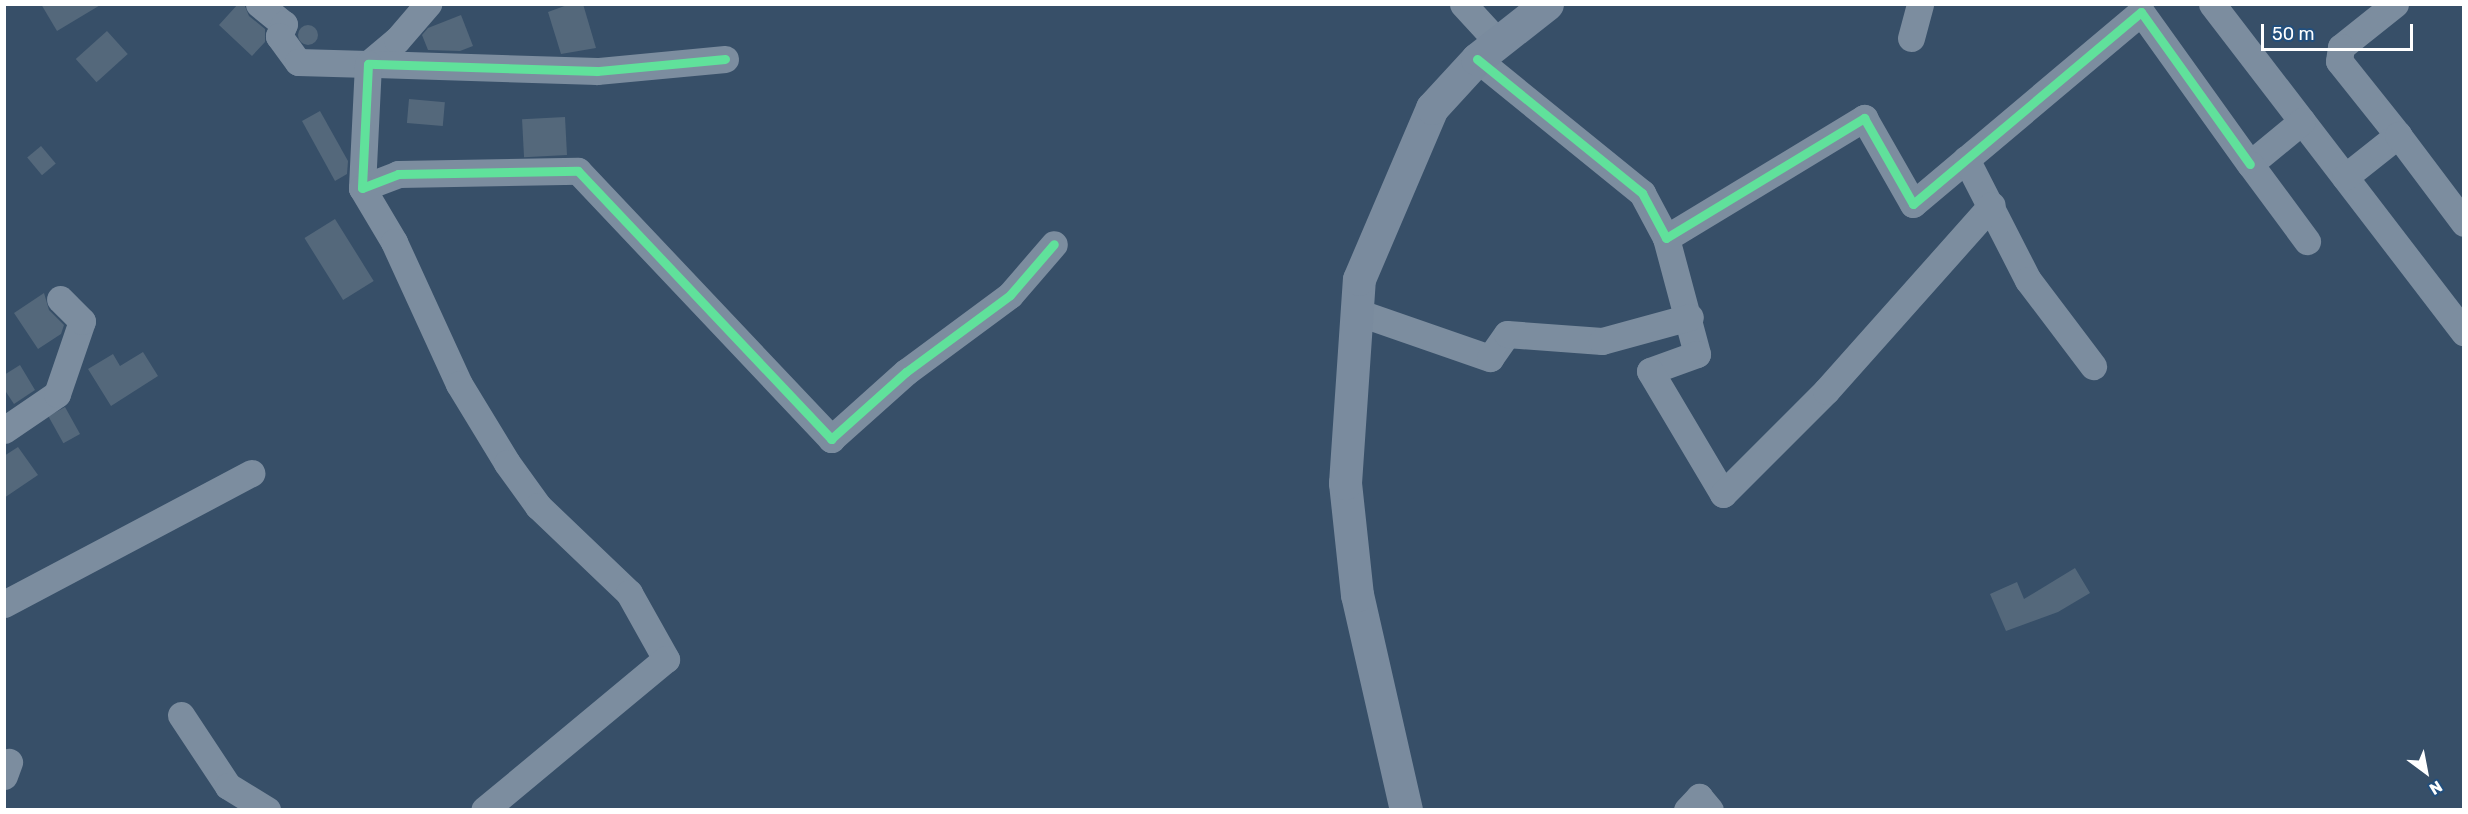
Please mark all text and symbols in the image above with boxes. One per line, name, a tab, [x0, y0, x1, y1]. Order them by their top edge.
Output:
scale bar	[2264, 12, 2416, 50]
text: 50 m	[2272, 23, 2315, 45]
north arrow	[2396, 742, 2456, 802]
text: N	[2426, 777, 2446, 799]

